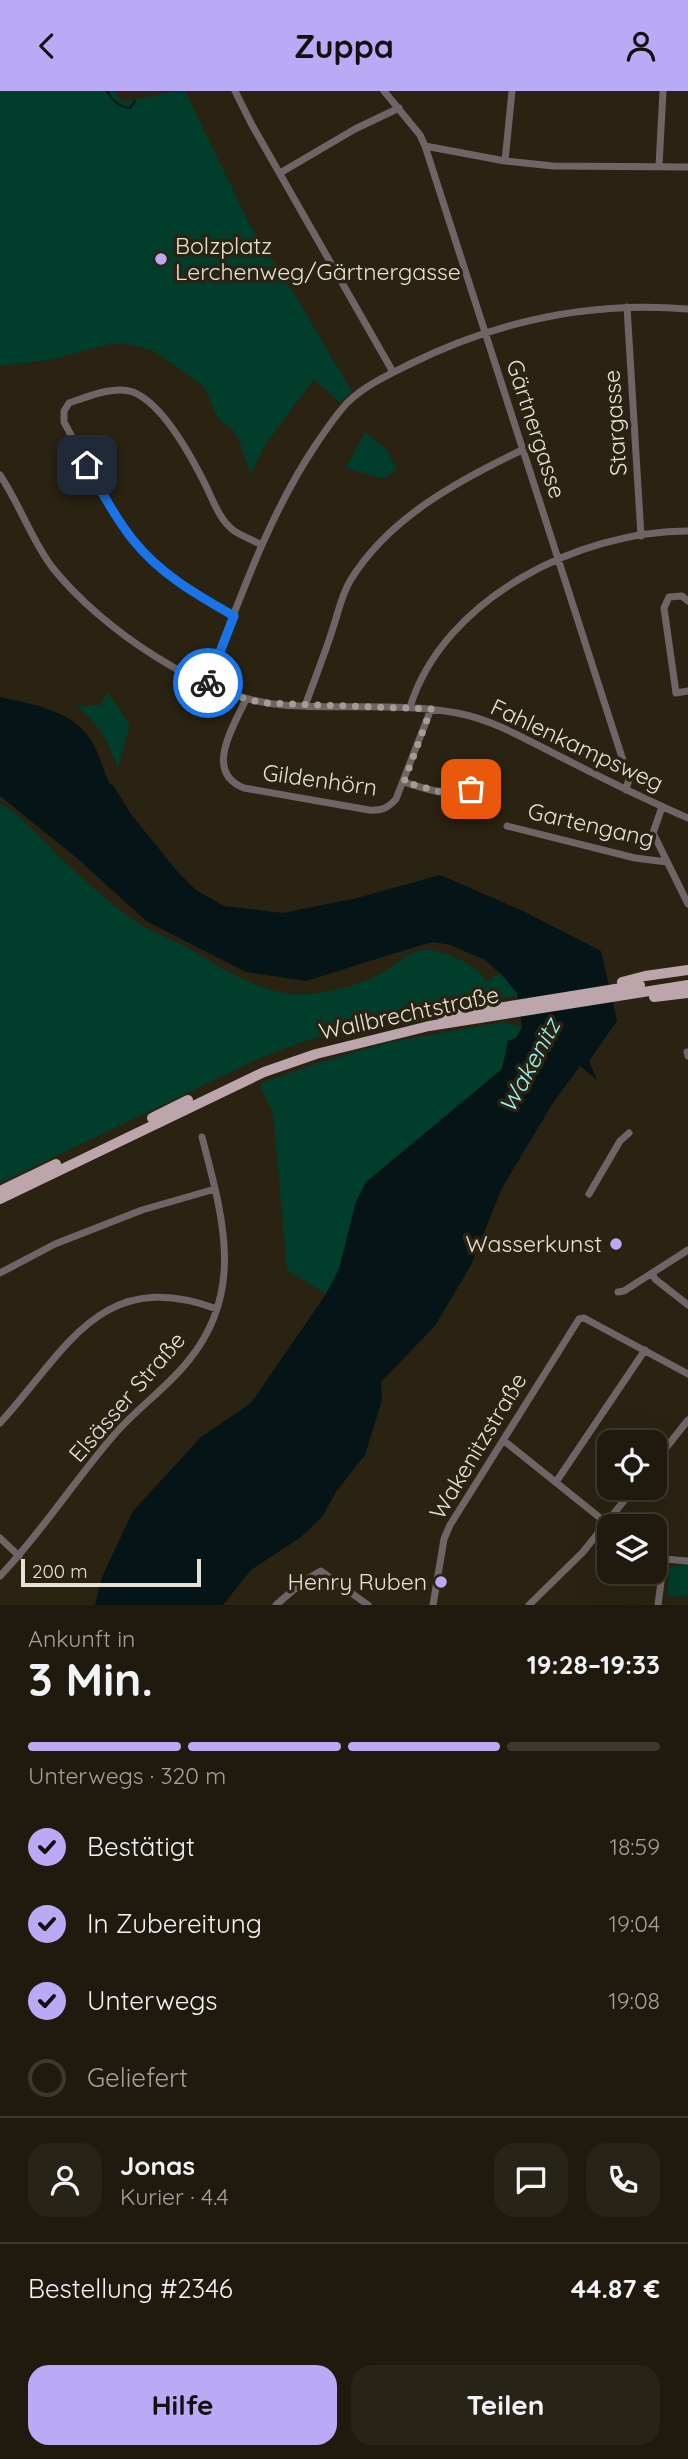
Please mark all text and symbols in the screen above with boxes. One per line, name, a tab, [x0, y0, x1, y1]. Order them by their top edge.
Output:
text: Zuppa	[294, 26, 394, 66]
icon: back	[28, 27, 66, 65]
icon: person	[622, 27, 660, 65]
place label: Bolzplatz Lerchenweg/Gärtnergasse	[175, 231, 461, 286]
marker: Bolzplatz Lerchenweg/Gärtnergasse	[153, 251, 169, 267]
street label: Gärtnergasse	[500, 356, 573, 502]
street label: Stargasse	[596, 369, 633, 477]
pin	[57, 435, 117, 495]
icon: home	[68, 446, 106, 484]
courier	[173, 648, 243, 718]
icon: bike	[189, 664, 227, 702]
street label: Fahlenkampsweg	[486, 692, 668, 797]
street label: Gildenhörn	[261, 757, 379, 802]
pin	[441, 759, 501, 819]
icon: bag	[452, 770, 490, 808]
street label: Gartengang	[525, 796, 657, 853]
street label: Wallbrechtstraße	[316, 979, 501, 1046]
water label: Wakenitz	[492, 1011, 567, 1118]
place label: Wasserkunst	[465, 1229, 602, 1258]
marker: Wasserkunst	[608, 1236, 624, 1252]
street label: Elsässer Straße	[62, 1326, 191, 1468]
street label: Wakenitzstraße	[422, 1367, 533, 1524]
map controls	[597, 1430, 667, 1584]
button: locate	[597, 1430, 667, 1500]
button: layers	[597, 1514, 667, 1584]
scale bar	[21, 1556, 201, 1588]
text: 200 m	[32, 1559, 88, 1583]
place label: Henry Ruben	[287, 1567, 427, 1596]
marker: Henry Ruben	[433, 1574, 449, 1590]
text: Ankunft in	[28, 1624, 135, 1653]
text: 19:28–19:33	[527, 1648, 660, 1681]
text: 3 Min.	[28, 1650, 153, 1708]
text: Unterwegs · 320 m	[28, 1761, 226, 1790]
icon: check	[28, 1828, 66, 1866]
text: Bestätigt	[87, 1830, 195, 1863]
text: 18:59	[609, 1832, 660, 1861]
icon: check	[28, 1905, 66, 1943]
text: In Zubereitung	[87, 1907, 262, 1940]
text: 19:04	[609, 1909, 660, 1938]
icon: check	[28, 1982, 66, 2020]
text: Unterwegs	[87, 1984, 218, 2017]
text: 19:08	[608, 1986, 660, 2015]
text: Geliefert	[87, 2061, 188, 2094]
button: person	[28, 2143, 102, 2217]
button: chat	[494, 2143, 568, 2217]
button: phone	[586, 2143, 660, 2217]
text: Jonas	[120, 2149, 195, 2182]
text: Kurier · 4.4	[120, 2182, 229, 2211]
text: Bestellung #2346	[28, 2272, 233, 2305]
text: 44.87 €	[571, 2272, 660, 2305]
button: Hilfe	[28, 2365, 337, 2445]
button: Teilen	[351, 2365, 660, 2445]

